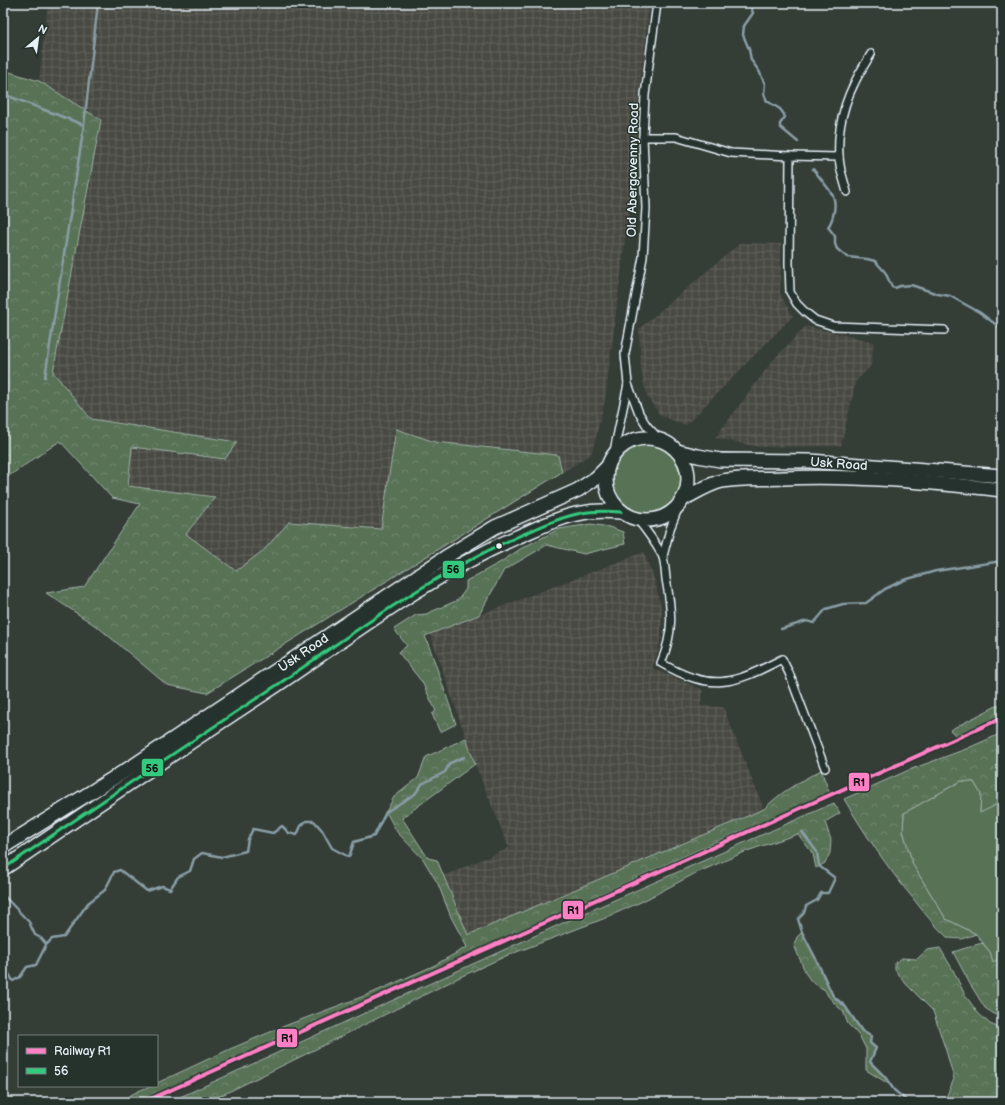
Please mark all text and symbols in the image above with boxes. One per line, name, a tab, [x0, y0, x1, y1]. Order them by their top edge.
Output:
north arrow	[18, 18, 58, 58]
text: N	[36, 22, 49, 37]
street label: Old Abergavenny Road	[624, 103, 642, 237]
street label: Usk Road	[810, 454, 868, 474]
unlabelled marker	[494, 541, 504, 551]
line badge: 56	[442, 560, 465, 579]
text: 56	[446, 563, 460, 576]
street label: Usk Road	[275, 630, 332, 675]
line badge: 56	[141, 758, 164, 777]
text: 56	[145, 762, 159, 775]
line badge: R1	[848, 772, 870, 792]
text: R1	[853, 776, 865, 789]
line badge: R1	[562, 900, 584, 920]
text: R1	[567, 904, 579, 917]
line badge: R1	[276, 1028, 298, 1048]
text: R1	[281, 1032, 293, 1045]
legend	[18, 1035, 158, 1087]
text: Railway R1	[54, 1044, 111, 1059]
text: 56	[54, 1064, 68, 1079]

